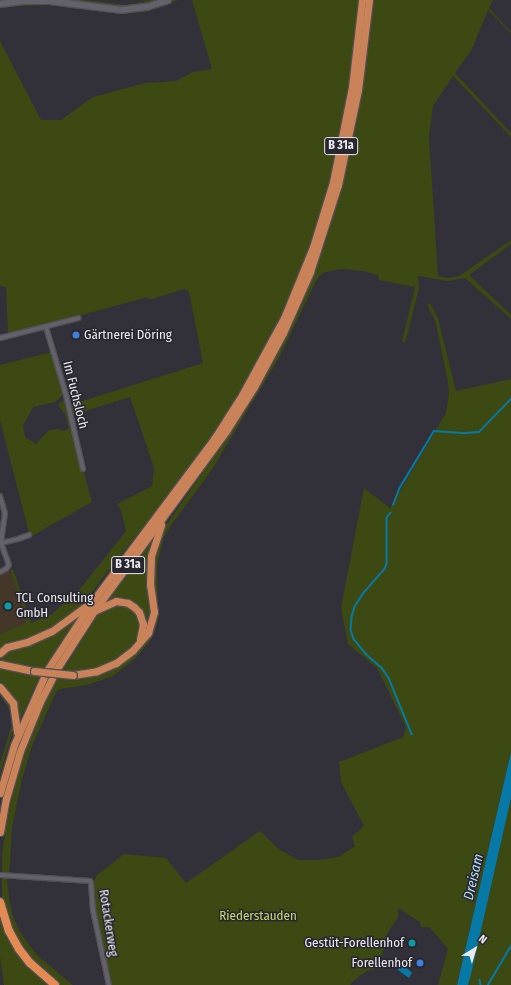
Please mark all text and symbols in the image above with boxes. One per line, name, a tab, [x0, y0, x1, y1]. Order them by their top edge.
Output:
road number: B 31a	[324, 136, 358, 156]
place label: Gärtnerei Döring	[84, 327, 172, 343]
marker: Gärtnerei Döring	[71, 330, 81, 340]
street label: Im Fuchsloch	[59, 360, 91, 430]
road number: B 31a	[111, 555, 145, 575]
place label: TCL Consulting GmbH	[16, 591, 93, 622]
marker: TCL Consulting GmbH	[3, 601, 13, 611]
water label: Dreisam	[461, 852, 487, 902]
street label: Rotackerweg	[95, 888, 121, 958]
park label: Riederstauden	[219, 908, 297, 924]
north arrow	[455, 929, 495, 969]
text: N	[476, 932, 489, 946]
place label: Gestüt-Forellenhof	[305, 935, 404, 951]
marker: Gestüt-Forellenhof	[407, 938, 417, 948]
place label: Forellenhof	[352, 955, 412, 971]
marker: Forellenhof	[415, 958, 425, 968]

